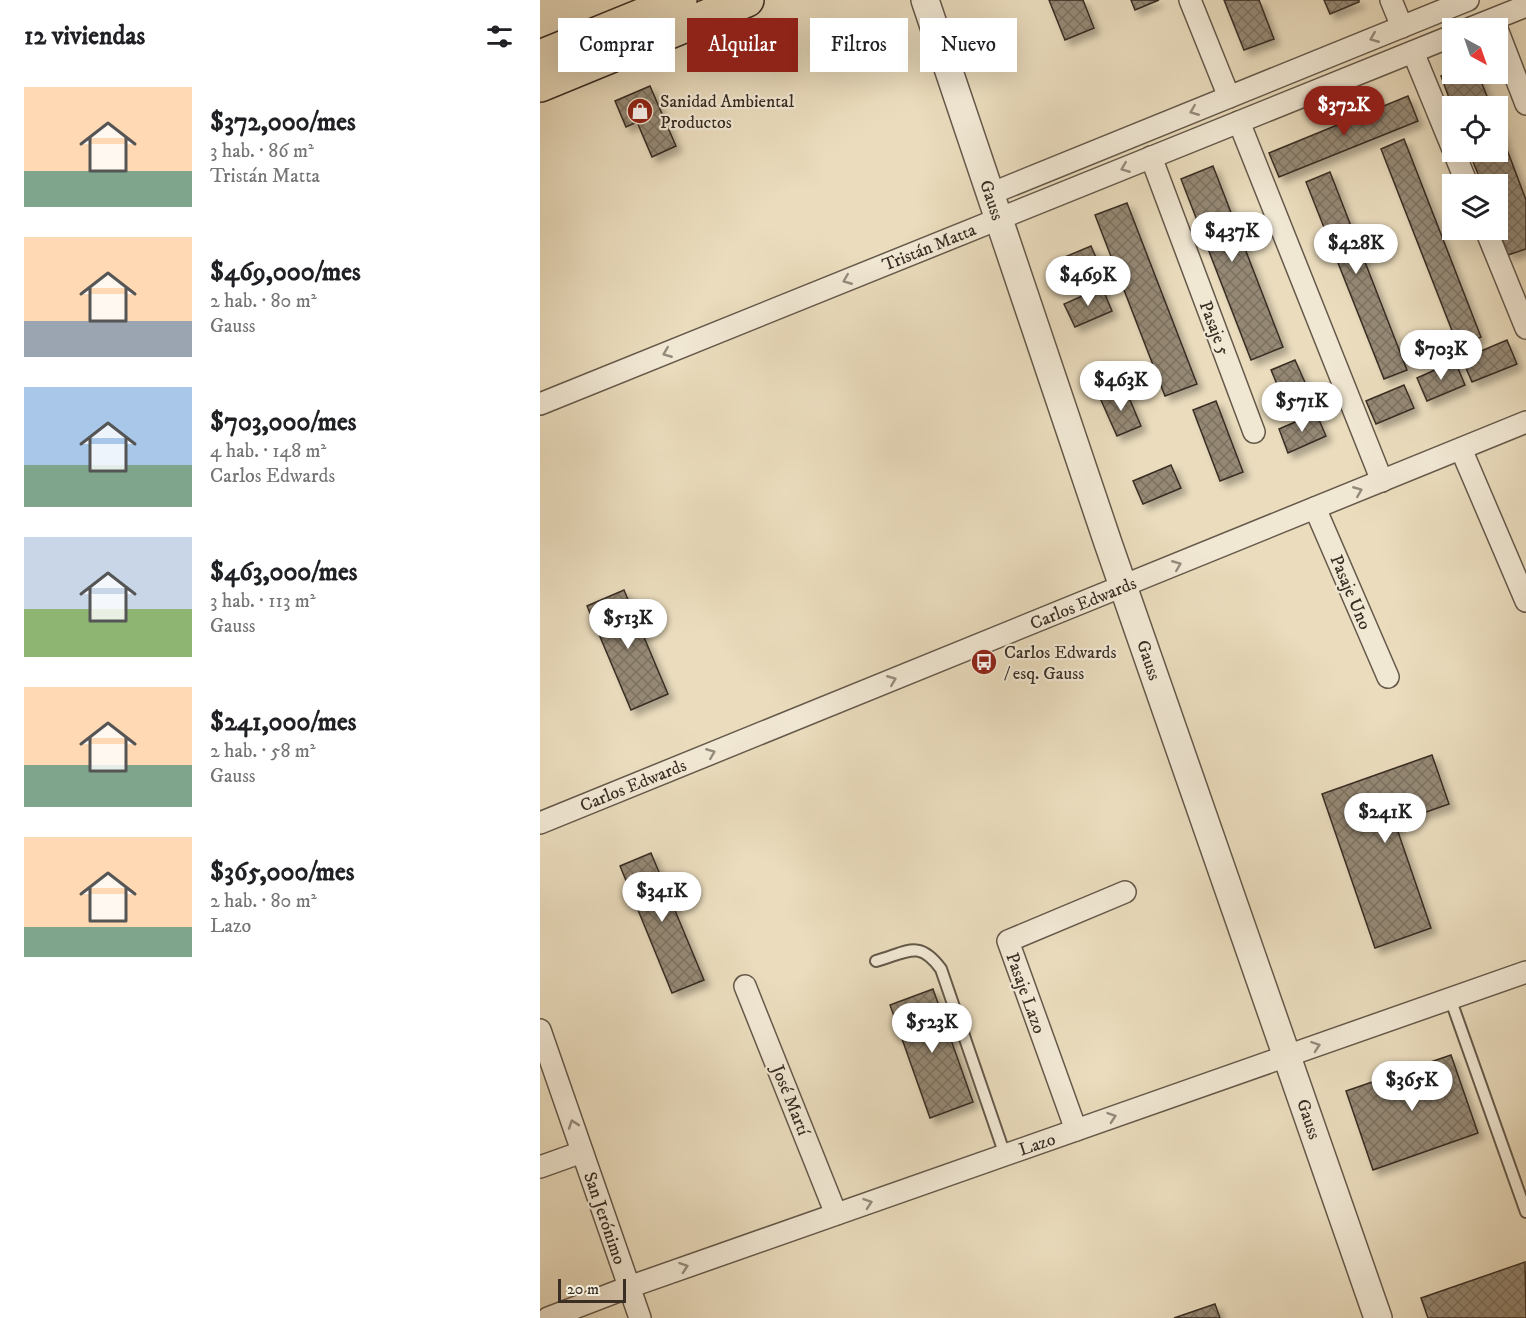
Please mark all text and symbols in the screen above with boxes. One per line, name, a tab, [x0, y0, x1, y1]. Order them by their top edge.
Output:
chip: Comprar	[558, 18, 675, 72]
chip: Alquilar	[687, 18, 798, 72]
chip: Filtros	[810, 18, 908, 72]
chip: Nuevo	[920, 18, 1017, 72]
north arrow	[1442, 18, 1508, 84]
map controls	[1442, 18, 1508, 240]
text: 12 viviendas	[24, 20, 145, 53]
icon: filters	[483, 20, 516, 53]
one-way arrow	[1370, 31, 1381, 43]
pin: $372K	[1302, 86, 1386, 137]
place label: Sanidad Ambiental Productos	[660, 91, 795, 134]
text: $372K	[1318, 93, 1370, 118]
shop icon: Sanidad Ambiental Productos	[625, 96, 655, 126]
button: locate	[1442, 96, 1508, 162]
one-way arrow	[1189, 104, 1200, 116]
text: $372,000/mes	[210, 106, 356, 139]
icon: home	[72, 111, 144, 183]
text: 3 hab. · 86 m²	[210, 139, 314, 164]
one-way arrow	[1120, 161, 1131, 173]
text: Tristán Matta	[210, 164, 320, 189]
button: layers	[1442, 174, 1508, 240]
street label: Gauss	[974, 177, 1008, 223]
pin: $437K	[1190, 212, 1274, 263]
street label: Tristán Matta	[879, 219, 980, 277]
text: $437K	[1205, 219, 1259, 244]
pin: $428K	[1314, 224, 1398, 275]
text: $428K	[1328, 231, 1384, 256]
text: $469,000/mes	[210, 256, 361, 289]
pin: $469K	[1046, 256, 1130, 307]
icon: home	[72, 261, 144, 333]
text: $469K	[1060, 263, 1116, 288]
one-way arrow	[843, 273, 854, 285]
text: 2 hab. · 80 m²	[210, 289, 317, 314]
street label: Pasaje 5	[1194, 298, 1234, 359]
text: Gauss	[210, 314, 256, 339]
pin: $703K	[1399, 330, 1483, 381]
text: $703K	[1414, 337, 1468, 362]
one-way arrow	[662, 346, 673, 358]
pin: $463K	[1079, 361, 1163, 412]
text: $463K	[1094, 368, 1148, 393]
pin: $571K	[1260, 382, 1344, 433]
text: $571K	[1276, 389, 1328, 414]
text: $703,000/mes	[210, 406, 357, 439]
icon: home	[72, 411, 144, 483]
text: 4 hab. · 148 m²	[210, 439, 326, 464]
text: Carlos Edwards	[210, 464, 335, 489]
one-way arrow	[1352, 486, 1363, 498]
street label: Pasaje Uno	[1325, 552, 1376, 633]
text: $463,000/mes	[210, 556, 357, 589]
one-way arrow	[1171, 560, 1182, 572]
icon: home	[72, 561, 144, 633]
street label: Carlos Edwards	[1027, 573, 1140, 635]
text: 3 hab. · 113 m²	[210, 589, 316, 614]
pin: $513K	[586, 599, 670, 650]
text: $513K	[603, 606, 653, 631]
text: Gauss	[210, 614, 256, 639]
street label: Gauss	[1131, 637, 1165, 683]
place label: Carlos Edwards / esq. Gauss	[1004, 642, 1117, 685]
bus stop icon: Carlos Edwards / esq. Gauss	[969, 647, 999, 677]
one-way arrow	[886, 675, 897, 688]
text: $241,000/mes	[210, 706, 356, 739]
icon: home	[72, 711, 144, 783]
text: 2 hab. · 58 m²	[210, 739, 316, 764]
one-way arrow	[705, 748, 716, 761]
street label: Carlos Edwards	[577, 755, 690, 817]
text: Gauss	[210, 764, 256, 789]
pin: $241K	[1343, 793, 1427, 844]
text: $241K	[1358, 800, 1412, 825]
text: $365,000/mes	[210, 856, 355, 889]
icon: home	[72, 861, 144, 933]
pin: $341K	[620, 872, 704, 923]
text: $341K	[636, 879, 688, 904]
text: 2 hab. · 80 m²	[210, 889, 317, 914]
text: Lazo	[210, 914, 251, 939]
street label: Pasaje Lazo	[1000, 950, 1050, 1037]
pin: $523K	[890, 1003, 974, 1054]
text: $523K	[906, 1010, 958, 1035]
one-way arrow	[1310, 1040, 1321, 1053]
street label: José Martí	[765, 1060, 815, 1140]
pin: $365K	[1370, 1061, 1454, 1112]
text: $365K	[1386, 1068, 1438, 1093]
street label: Gauss	[1291, 1096, 1325, 1142]
one-way arrow	[1106, 1112, 1117, 1125]
one-way arrow	[567, 1119, 580, 1130]
street label: Lazo	[1016, 1128, 1059, 1161]
street label: San Jerónimo	[578, 1169, 630, 1268]
one-way arrow	[863, 1197, 873, 1210]
one-way arrow	[679, 1262, 689, 1275]
scale bar	[558, 1276, 626, 1304]
text: 20 m	[567, 1279, 599, 1299]

